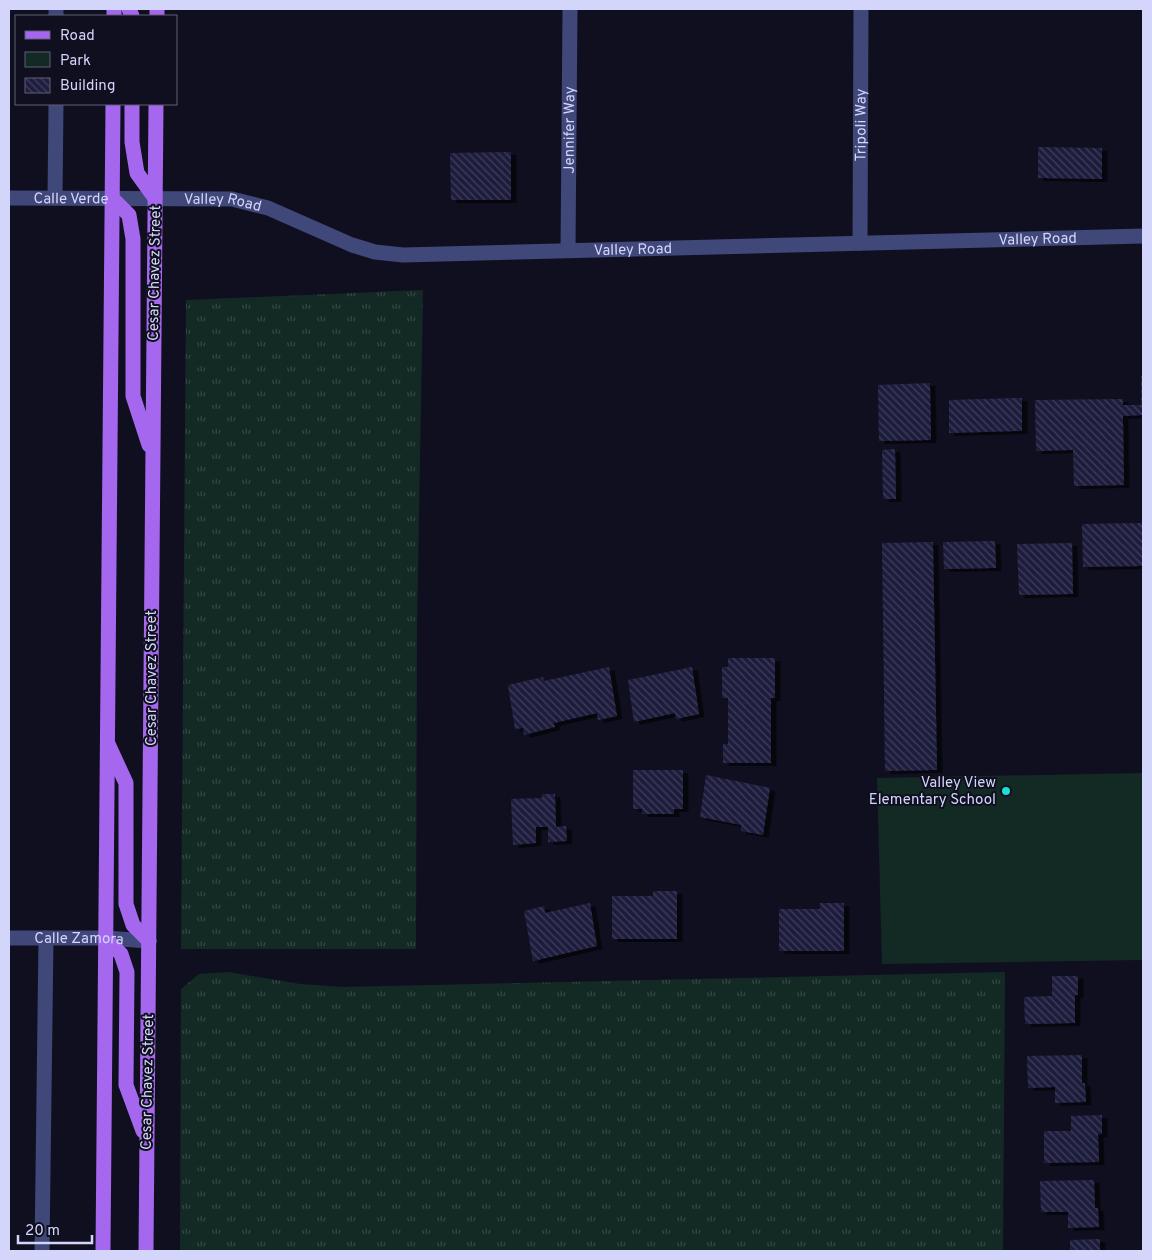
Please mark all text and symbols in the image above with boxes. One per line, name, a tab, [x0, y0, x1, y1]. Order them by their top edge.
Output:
legend	[15, 15, 178, 105]
text: Road	[60, 27, 95, 46]
text: Park	[60, 52, 91, 71]
text: Building	[60, 77, 115, 96]
street label: Jennifer Way	[561, 86, 580, 174]
street label: Tripoli Way	[852, 88, 872, 162]
street label: Calle Verde	[33, 190, 109, 209]
street label: Valley Road	[184, 190, 263, 217]
street label: Cesar Chavez Street	[145, 205, 166, 341]
street label: Valley Road	[998, 230, 1077, 251]
street label: Valley Road	[593, 240, 672, 261]
street label: Cesar Chavez Street	[143, 610, 162, 746]
place label: Valley View Elementary School	[869, 774, 996, 810]
marker: Valley View Elementary School	[1000, 785, 1012, 797]
street label: Calle Zamora	[34, 930, 124, 950]
street label: Cesar Chavez Street	[138, 1014, 159, 1150]
scale bar	[18, 1212, 91, 1244]
text: 20 m	[25, 1222, 60, 1241]

